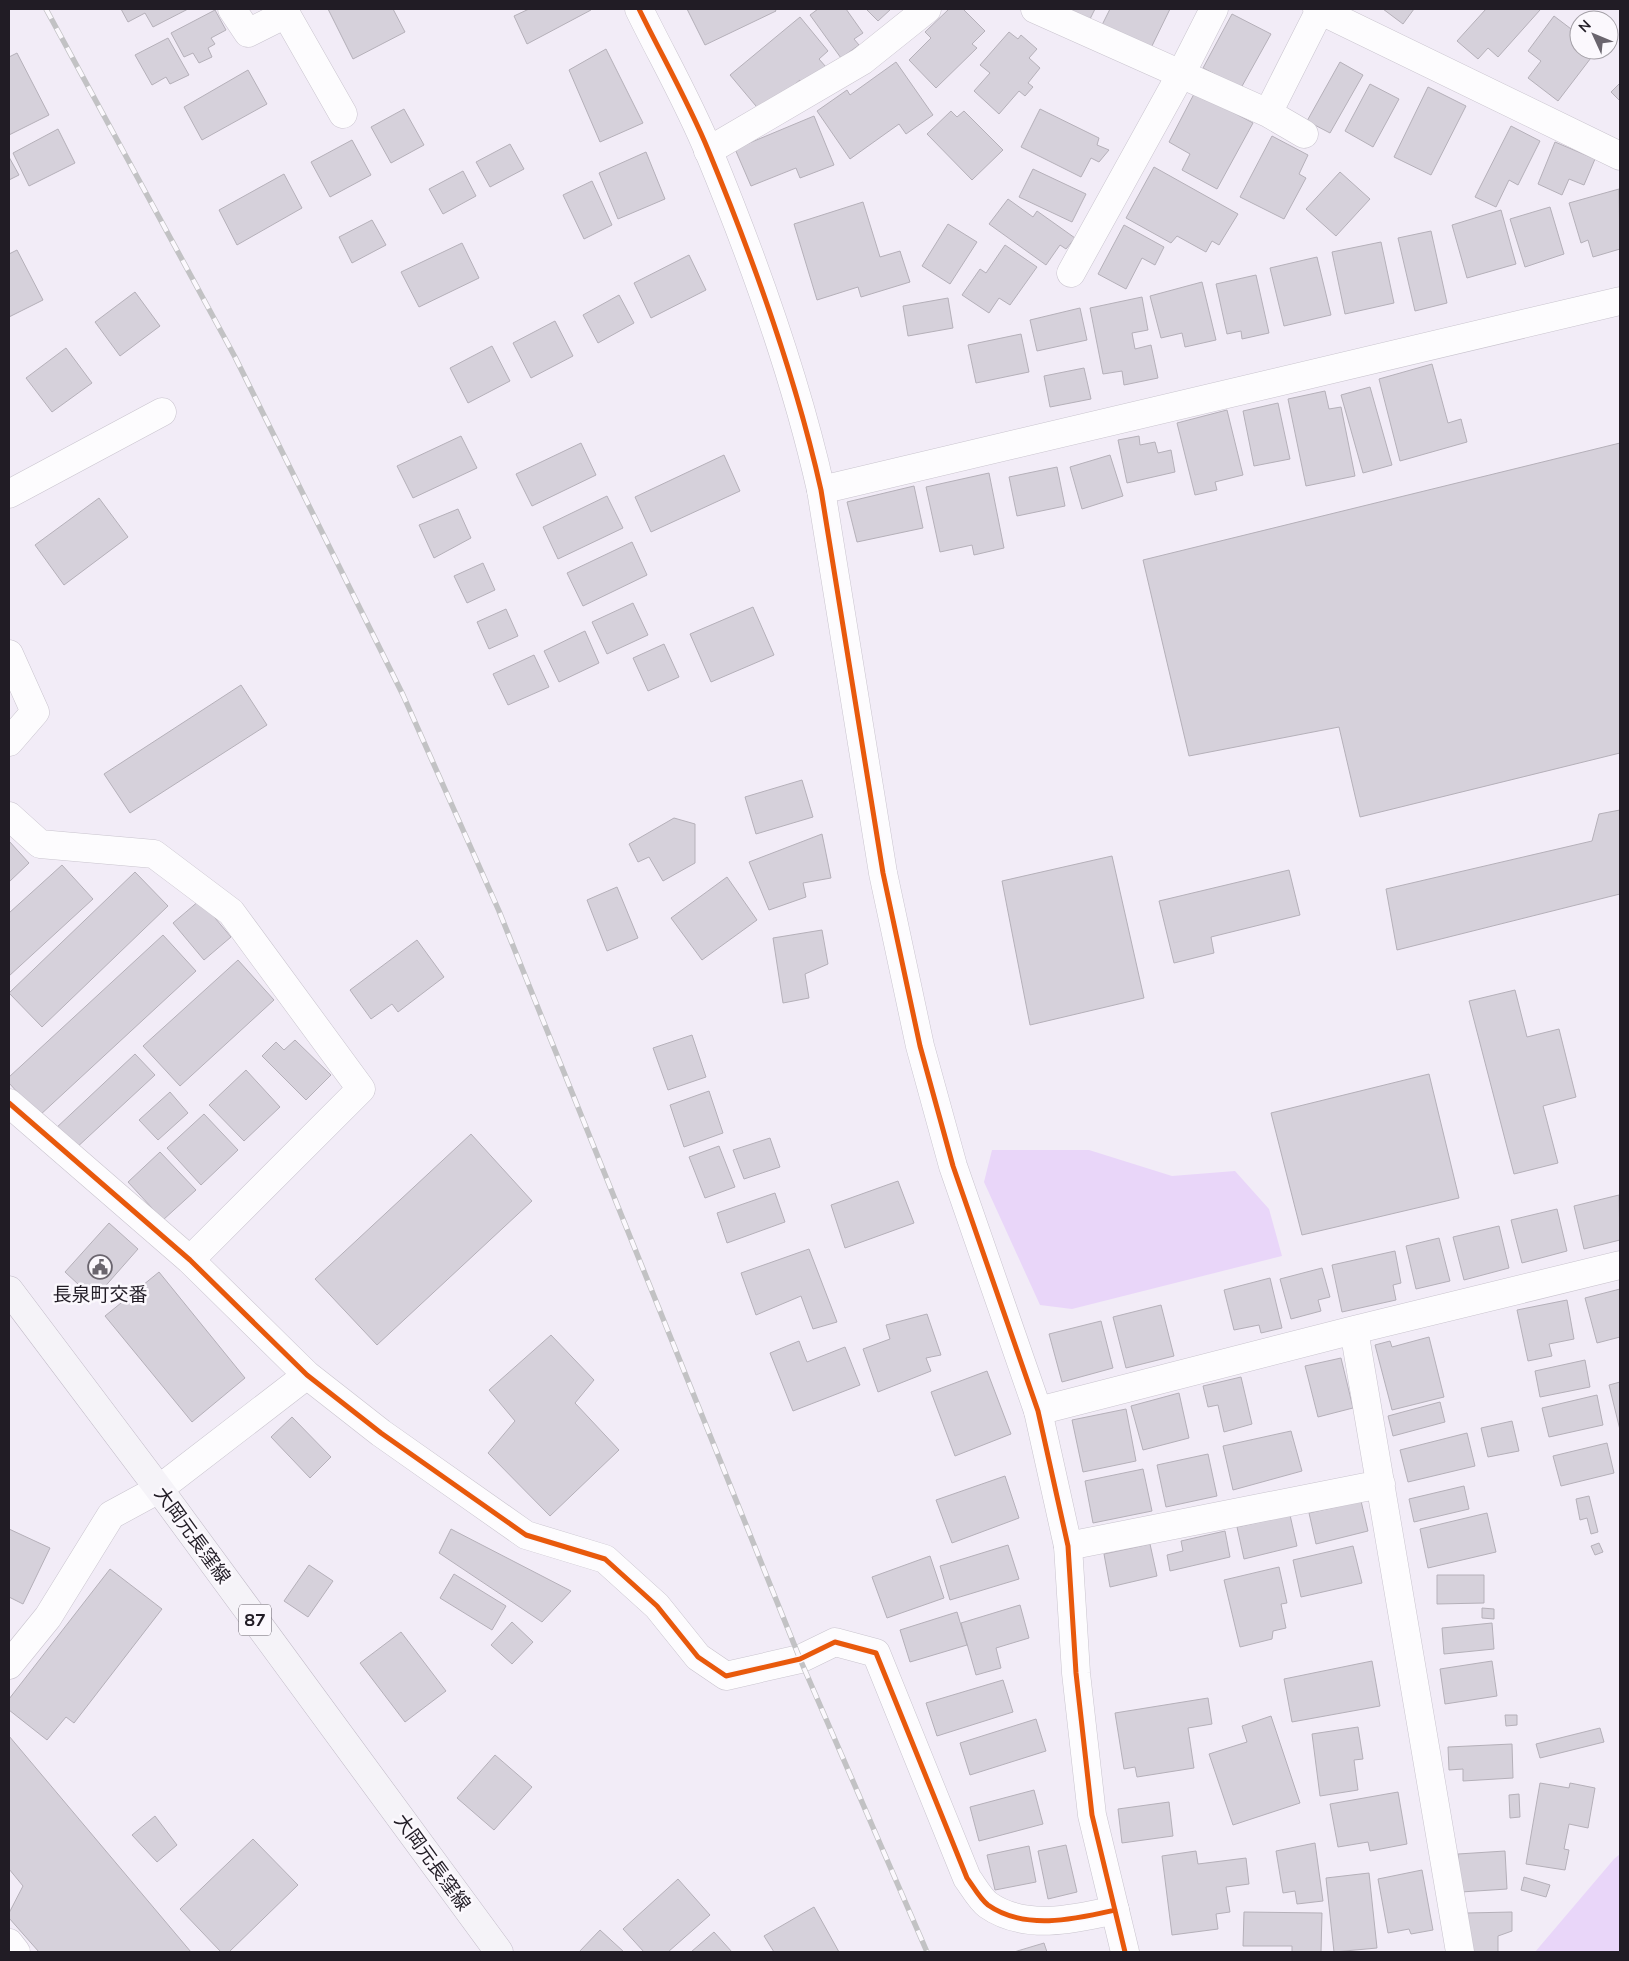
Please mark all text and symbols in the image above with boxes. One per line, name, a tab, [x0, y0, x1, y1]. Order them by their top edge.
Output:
north arrow	[1569, 10, 1619, 60]
text: N	[1575, 16, 1595, 36]
public building icon: 長泉町交番	[87, 1254, 113, 1280]
place label: 長泉町交番	[52, 1282, 148, 1306]
street label: 大岡元長窪線	[150, 1482, 236, 1588]
road number: 87	[239, 1604, 271, 1636]
street label: 大岡元長窪線	[390, 1809, 476, 1915]

